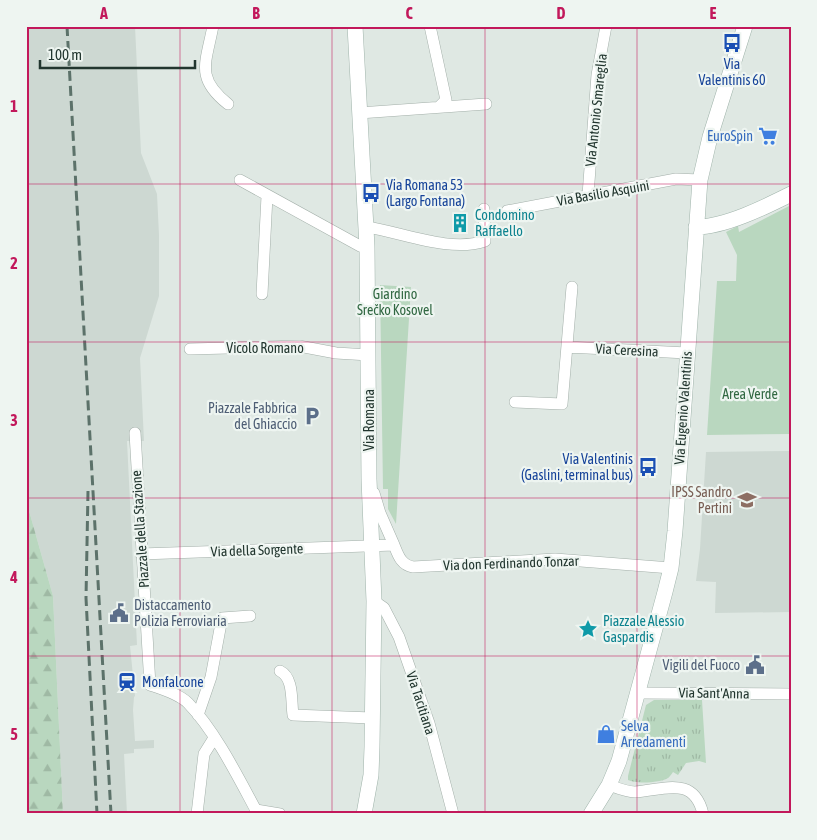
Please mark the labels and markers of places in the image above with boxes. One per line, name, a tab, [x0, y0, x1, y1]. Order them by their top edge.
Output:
bus stop icon: Via Valentinis 60	[721, 32, 743, 54]
place label: Via Valentinis 60	[699, 56, 766, 88]
supermarket icon: EuroSpin	[757, 125, 779, 147]
place label: EuroSpin	[707, 128, 753, 144]
place label: Via Romana 53 (Largo Fontana)	[386, 177, 465, 209]
bus stop icon: Via Romana 53 (Largo Fontana)	[360, 182, 382, 204]
place label: Condomino Raffaello	[475, 207, 535, 239]
building icon: Condomino Raffaello	[449, 212, 471, 234]
place label: Piazzale Fabbrica del Ghiaccio	[208, 400, 297, 432]
parking icon: Piazzale Fabbrica del Ghiaccio	[301, 405, 323, 427]
place label: Via Valentinis (Gaslini, terminal bus)	[521, 451, 633, 483]
bus stop icon: Via Valentinis (Gaslini, terminal bus)	[637, 456, 659, 478]
place label: IPSS Sandro Pertini	[671, 484, 732, 516]
school or university icon: IPSS Sandro Pertini	[736, 489, 758, 511]
place label: Distaccamento Polizia Ferroviaria	[134, 597, 227, 629]
public building icon: Distaccamento Polizia Ferroviaria	[108, 602, 130, 624]
place label: Piazzale Alessio Gaspardis	[603, 613, 684, 645]
place icon: Piazzale Alessio Gaspardis	[577, 618, 599, 640]
public building icon: Vigili del Fuoco	[744, 654, 766, 676]
place label: Vigili del Fuoco	[663, 657, 740, 673]
station icon: Monfalcone	[116, 671, 138, 693]
place label: Monfalcone	[142, 674, 204, 690]
place label: Selva Arredamenti	[621, 718, 686, 750]
shop icon: Selva Arredamenti	[595, 723, 617, 745]

